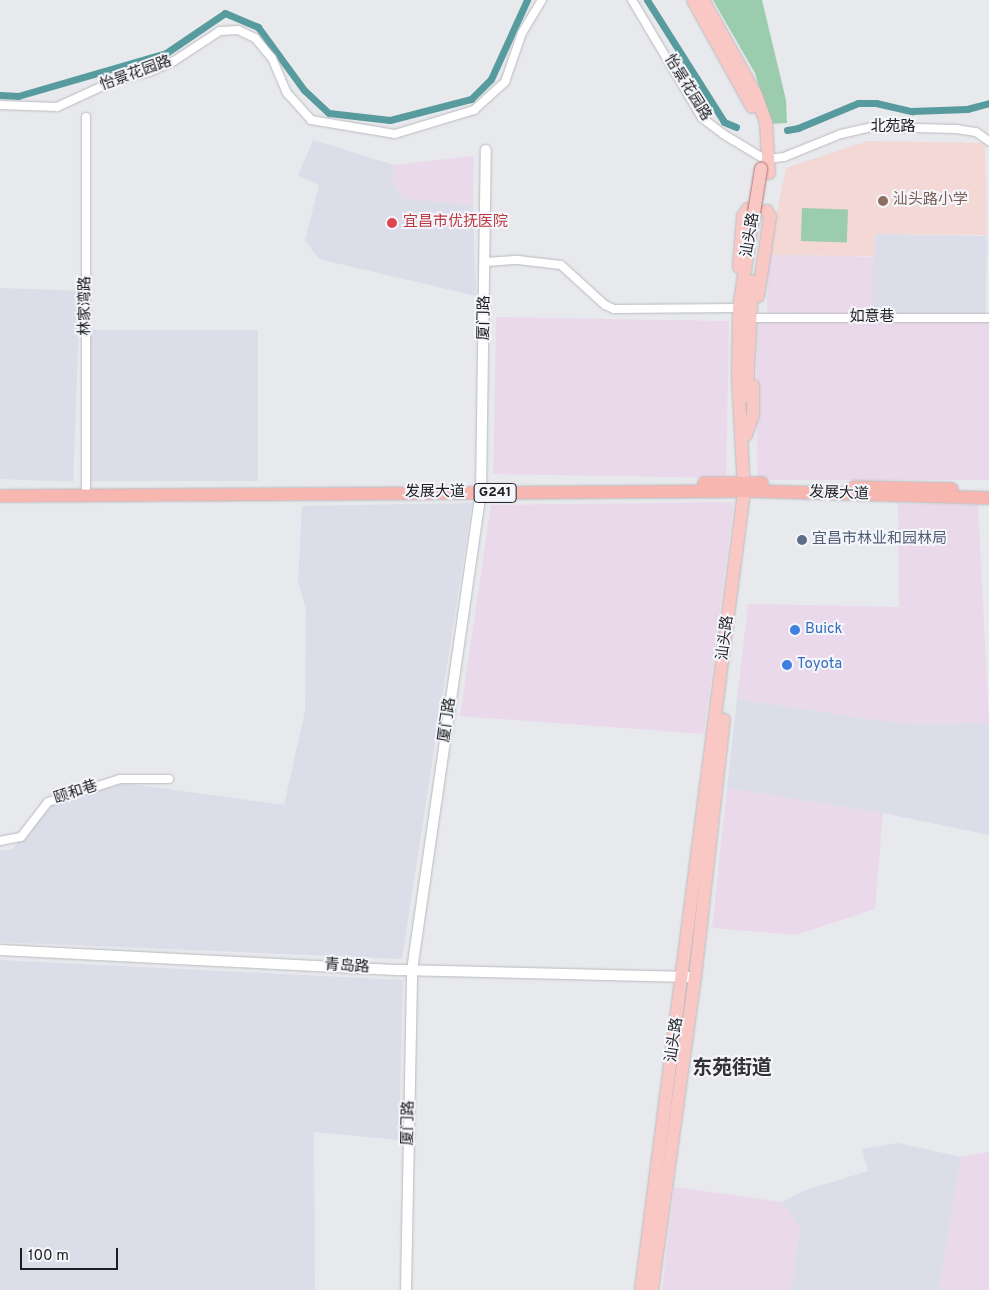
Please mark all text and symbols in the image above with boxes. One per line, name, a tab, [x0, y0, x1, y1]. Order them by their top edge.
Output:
street label: 怡景花园路	[659, 51, 715, 125]
street label: 怡景花园路	[98, 53, 174, 95]
street label: 北苑路	[871, 119, 915, 137]
place label: 汕头路小学	[893, 192, 968, 210]
marker: 汕头路小学	[877, 195, 889, 207]
street label: 汕头路	[739, 211, 763, 259]
place label: 宜昌市优抚医院	[403, 214, 508, 232]
marker: 宜昌市优抚医院	[385, 216, 399, 230]
street label: 林家湾路	[77, 276, 95, 336]
street label: 厦门路	[476, 295, 494, 341]
street label: 如意巷	[850, 309, 894, 327]
road number: G241	[472, 482, 518, 504]
street label: 发展大道	[405, 484, 465, 502]
street label: 发展大道	[809, 484, 869, 504]
place label: 宜昌市林业和园林局	[812, 531, 947, 549]
marker: 宜昌市林业和园林局	[796, 534, 808, 546]
street label: 汕头路	[714, 615, 738, 661]
place label: Buick	[805, 621, 843, 639]
marker: Buick	[789, 624, 801, 636]
place label: Toyota	[797, 656, 842, 674]
marker: Toyota	[781, 659, 793, 671]
street label: 厦门路	[436, 696, 460, 744]
street label: 颐和巷	[52, 777, 100, 809]
street label: 青岛路	[324, 957, 370, 977]
street label: 汕头路	[663, 1016, 687, 1064]
district label: 东苑街道	[692, 1057, 772, 1081]
street label: 厦门路	[400, 1100, 418, 1146]
scale bar	[22, 1238, 120, 1270]
text: 100 m	[28, 1247, 69, 1266]

